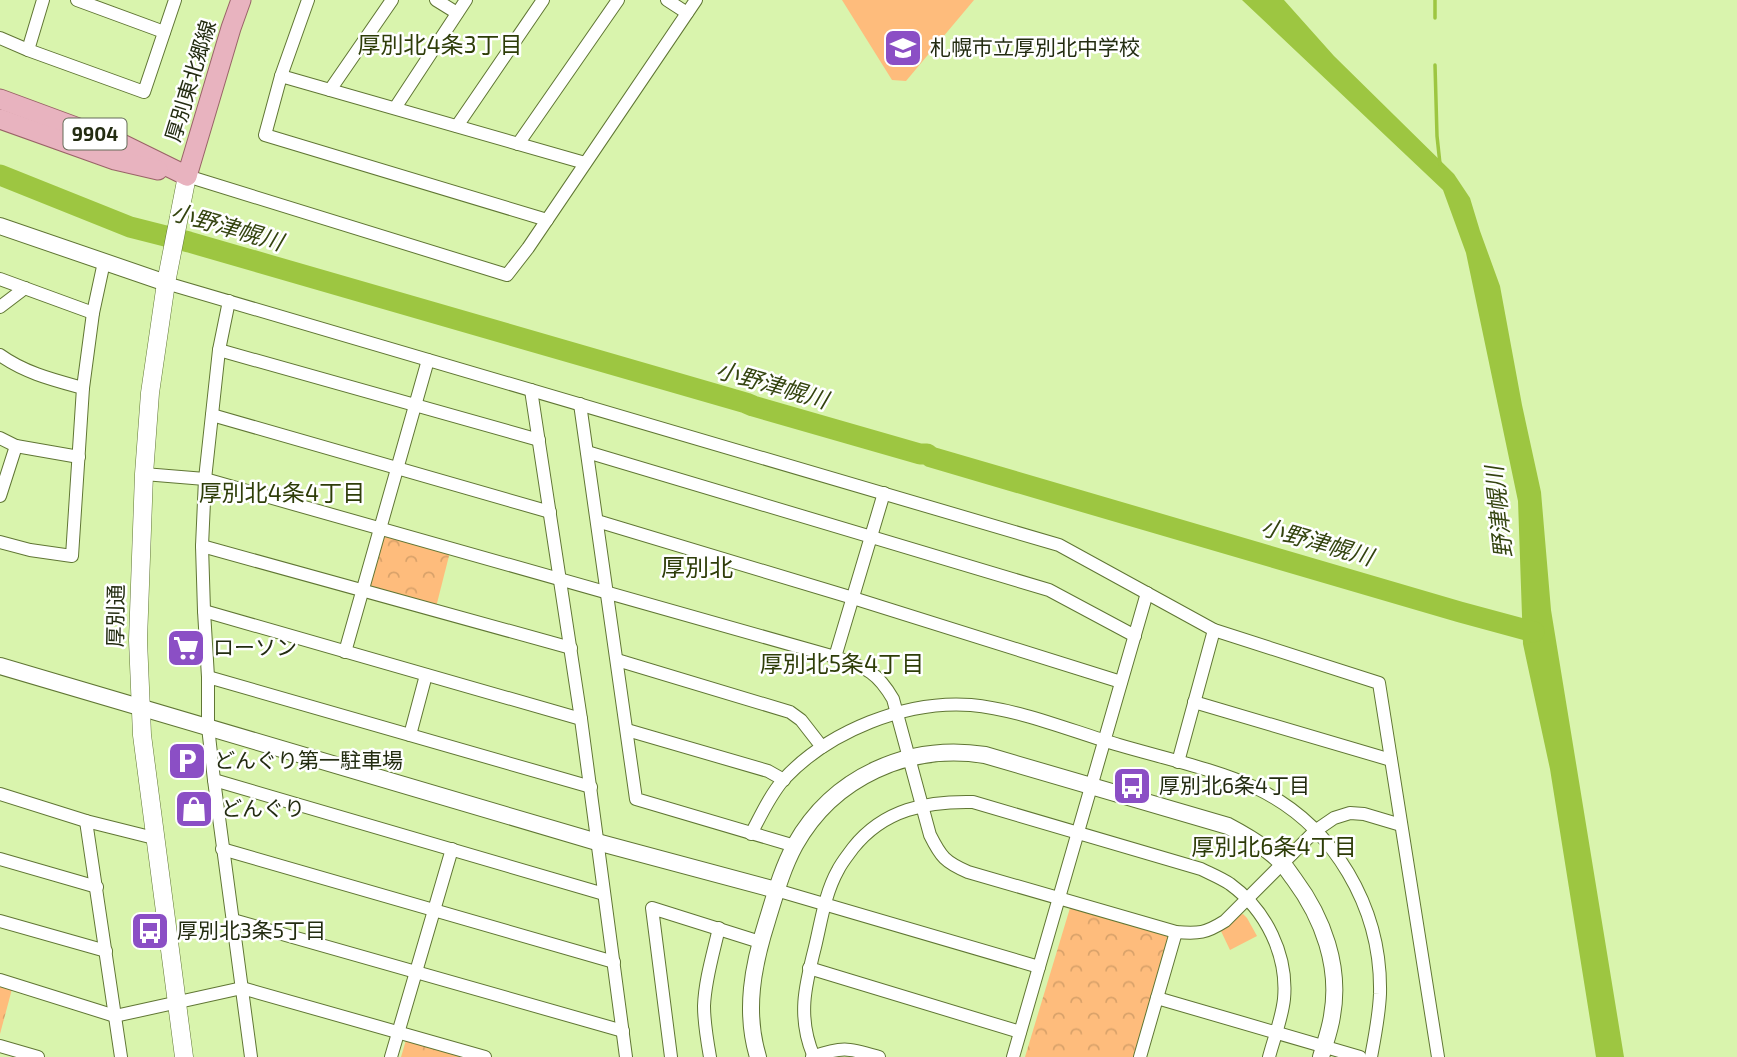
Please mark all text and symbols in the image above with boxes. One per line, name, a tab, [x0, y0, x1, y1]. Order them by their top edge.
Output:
street label: 厚別東北郷線	[159, 17, 220, 144]
school or university icon: 札幌市立厚別北中学校	[882, 27, 924, 69]
district label: 厚別北4条3丁目	[358, 30, 522, 58]
place label: 札幌市立厚別北中学校	[930, 34, 1140, 59]
road number: 9904	[64, 118, 126, 150]
water label: 小野津幌川	[168, 197, 289, 256]
water label: 小野津幌川	[713, 355, 834, 414]
water label: 野津幌川	[1479, 462, 1517, 559]
district label: 厚別北4条4丁目	[199, 478, 365, 506]
water label: 小野津幌川	[1258, 512, 1379, 571]
district label: 厚別北	[661, 552, 733, 581]
street label: 厚別通	[101, 584, 128, 648]
supermarket icon: ローソン	[165, 627, 207, 669]
place label: ローソン	[213, 634, 297, 659]
district label: 厚別北5条4丁目	[760, 649, 924, 677]
parking icon: どんぐり第一駐車場	[166, 740, 208, 782]
place label: どんぐり第一駐車場	[214, 747, 403, 772]
bus stop icon: 厚別北6条4丁目	[1111, 765, 1153, 807]
place label: 厚別北6条4丁目	[1159, 772, 1310, 797]
shop icon: どんぐり	[173, 788, 215, 830]
place label: どんぐり	[221, 795, 305, 820]
district label: 厚別北6条4丁目	[1191, 832, 1357, 860]
bus stop icon: 厚別北3条5丁目	[129, 910, 171, 952]
place label: 厚別北3条5丁目	[177, 917, 326, 942]

